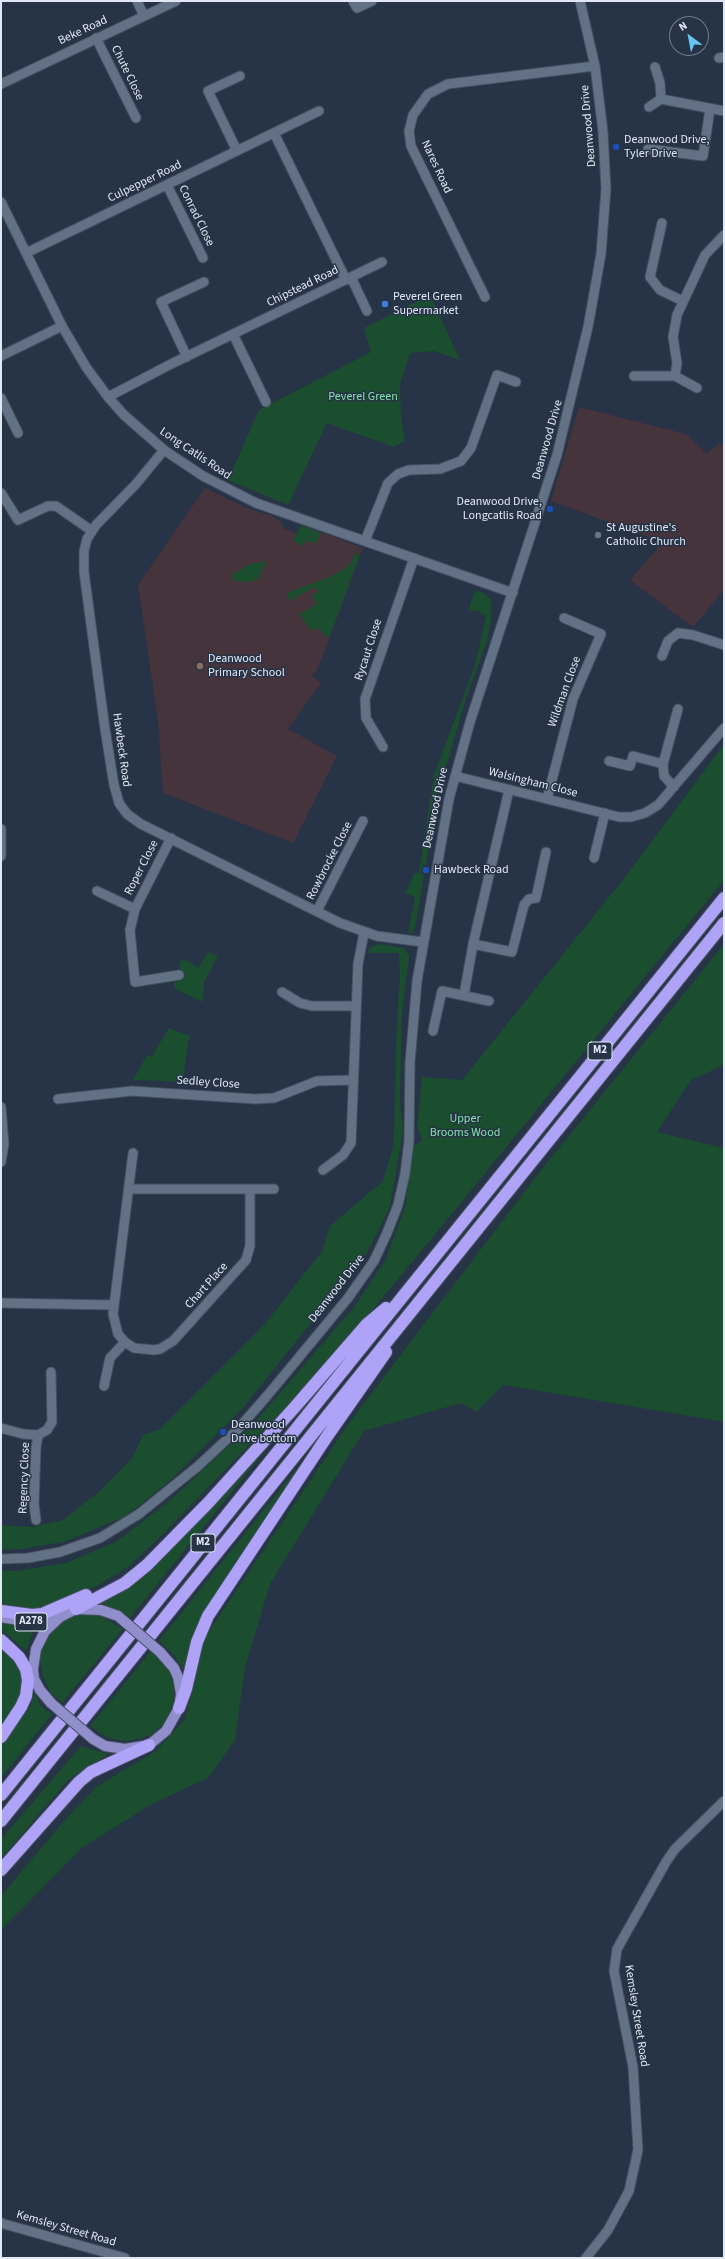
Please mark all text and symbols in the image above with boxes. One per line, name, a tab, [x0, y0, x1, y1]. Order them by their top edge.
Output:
street label: Beke Road	[56, 13, 110, 49]
north arrow	[669, 16, 709, 56]
text: N	[676, 18, 690, 35]
street label: Chute Close	[107, 43, 147, 103]
street label: Deanwood Drive	[578, 84, 600, 168]
place label: Deanwood Drive, Tyler Drive	[624, 133, 709, 161]
street label: Nares Road	[417, 138, 455, 196]
marker: Deanwood Drive, Tyler Drive	[611, 142, 621, 152]
street label: Culpepper Road	[106, 158, 184, 206]
street label: Conrad Close	[175, 183, 217, 249]
street label: Chipstead Road	[265, 263, 341, 311]
place label: Peverel Green Supermarket	[393, 290, 462, 318]
marker: Peverel Green Supermarket	[380, 299, 390, 309]
park label: Peverel Green	[328, 390, 398, 404]
street label: Deanwood Drive	[530, 398, 566, 482]
street label: Long Catlis Road	[156, 425, 234, 483]
place label: Deanwood Drive, Longcatlis Road	[457, 495, 542, 523]
marker: Deanwood Drive, Longcatlis Road	[545, 504, 555, 514]
place label: St Augustine's Catholic Church	[606, 521, 686, 549]
marker: St Augustine's Catholic Church	[593, 530, 603, 540]
street label: Rycaut Close	[352, 617, 386, 683]
place label: Deanwood Primary School	[208, 652, 285, 680]
street label: Wildman Close	[546, 655, 584, 729]
marker: Deanwood Primary School	[195, 661, 205, 671]
street label: Hawbeck Road	[109, 712, 133, 788]
street label: Walsingham Close	[487, 765, 579, 801]
street label: Deanwood Drive	[420, 766, 452, 850]
street label: Rowbrocke Close	[304, 819, 356, 903]
street label: Roper Close	[122, 838, 162, 898]
place label: Hawbeck Road	[434, 863, 509, 877]
marker: Hawbeck Road	[421, 865, 431, 875]
road number: M2	[588, 1042, 612, 1060]
street label: Sedley Close	[176, 1074, 240, 1092]
park label: Upper Brooms Wood	[430, 1112, 500, 1140]
street label: Deanwood Drive	[306, 1252, 368, 1326]
street label: Chart Place	[183, 1260, 231, 1312]
place label: Deanwood Drive bottom	[231, 1418, 296, 1446]
marker: Deanwood Drive bottom	[218, 1427, 228, 1437]
street label: Regency Close	[17, 1442, 33, 1514]
road number: M2	[191, 1534, 215, 1552]
road number: A278	[15, 1613, 47, 1631]
street label: Kemsley Street Road	[621, 1964, 651, 2068]
street label: Kemsley Street Road	[14, 2208, 118, 2250]

